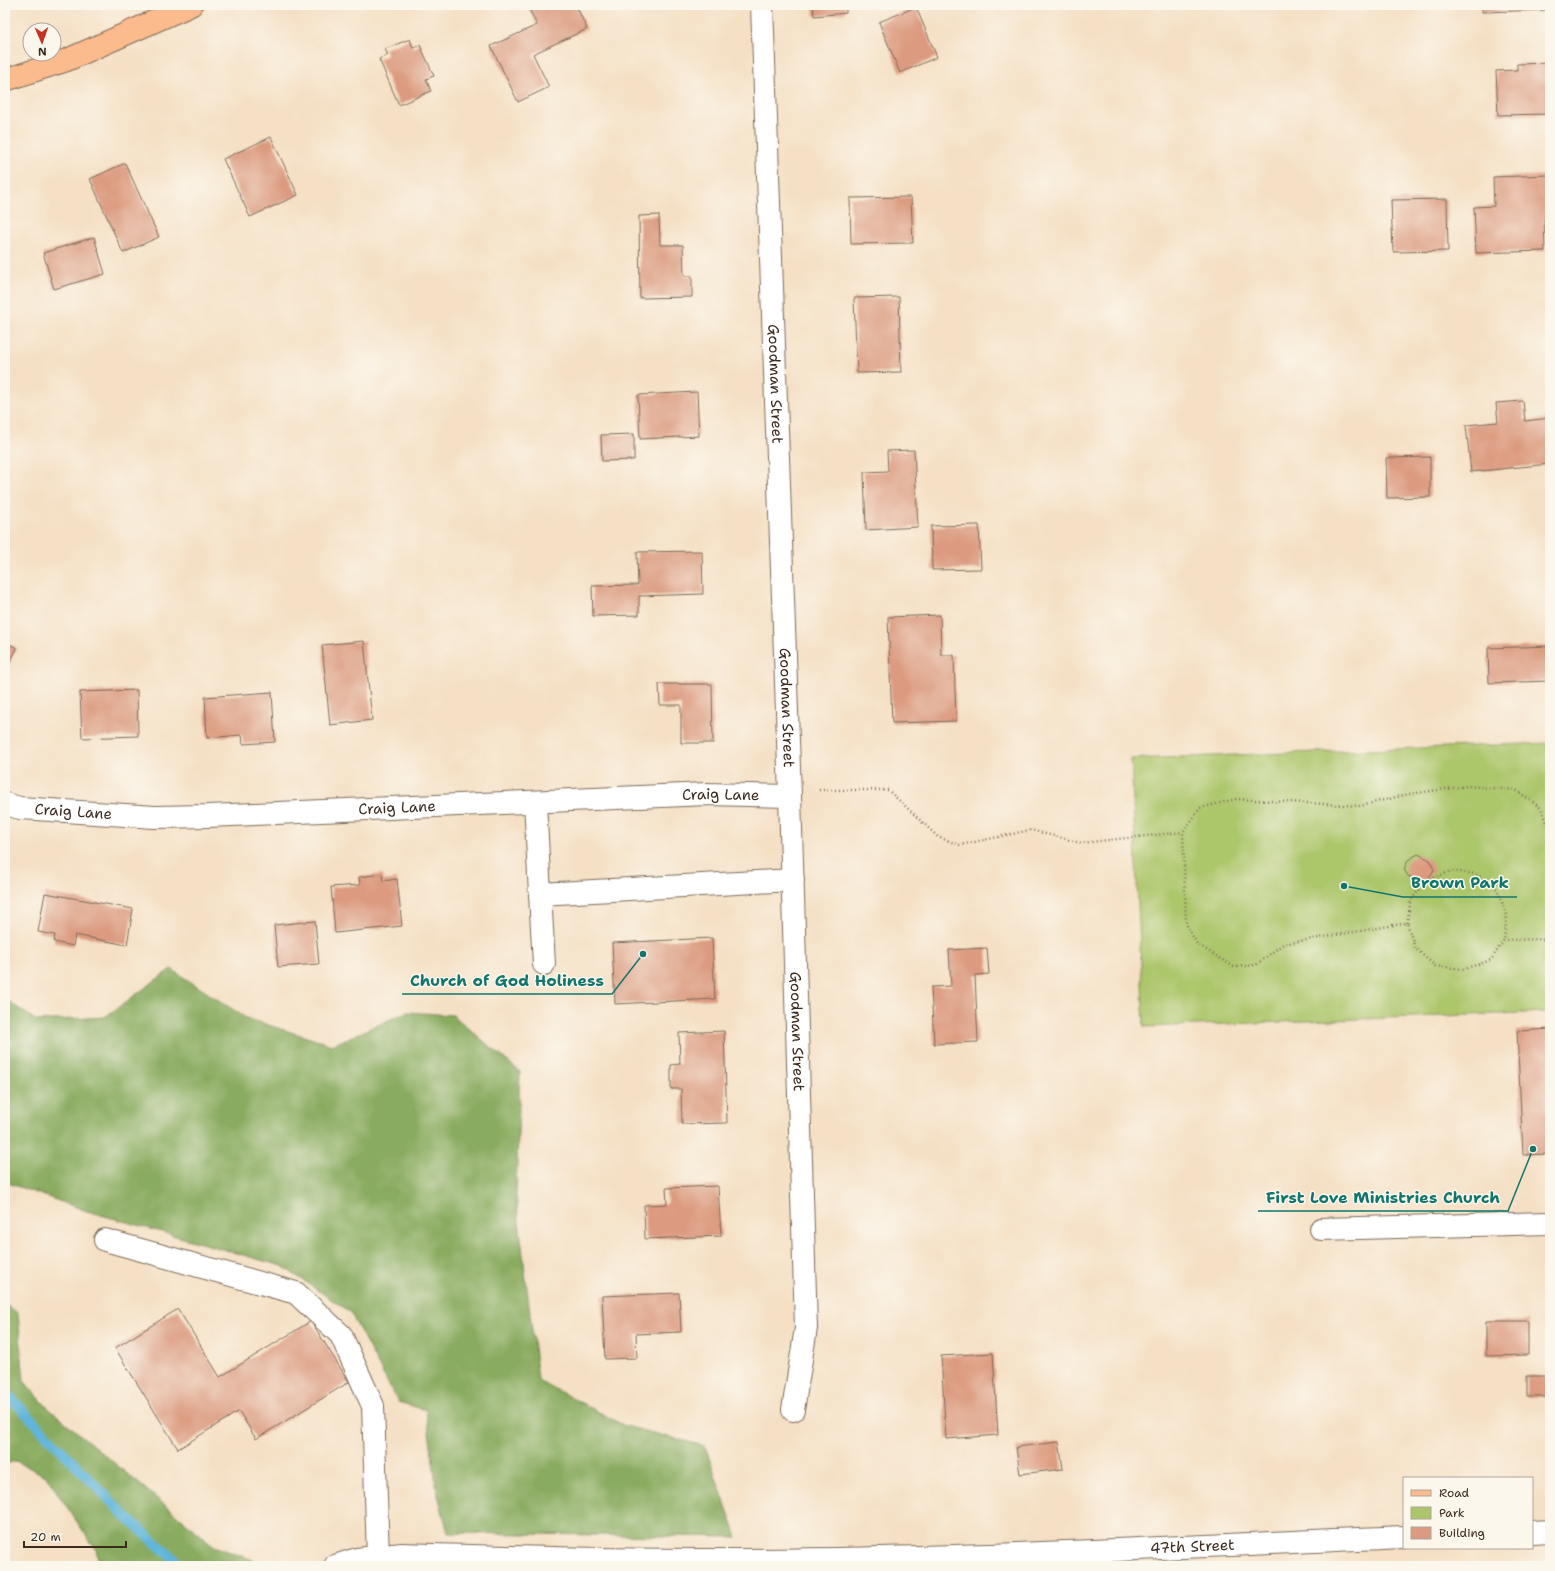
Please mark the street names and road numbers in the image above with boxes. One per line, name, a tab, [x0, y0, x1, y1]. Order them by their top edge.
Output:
street label: Goodman Street	[763, 324, 788, 444]
street label: Goodman Street	[775, 647, 799, 768]
street label: Craig Lane	[682, 784, 760, 805]
street label: Craig Lane	[358, 796, 436, 819]
street label: Craig Lane	[34, 799, 113, 824]
street label: Goodman Street	[785, 971, 809, 1092]
street label: 47th Street	[1150, 1535, 1235, 1558]

